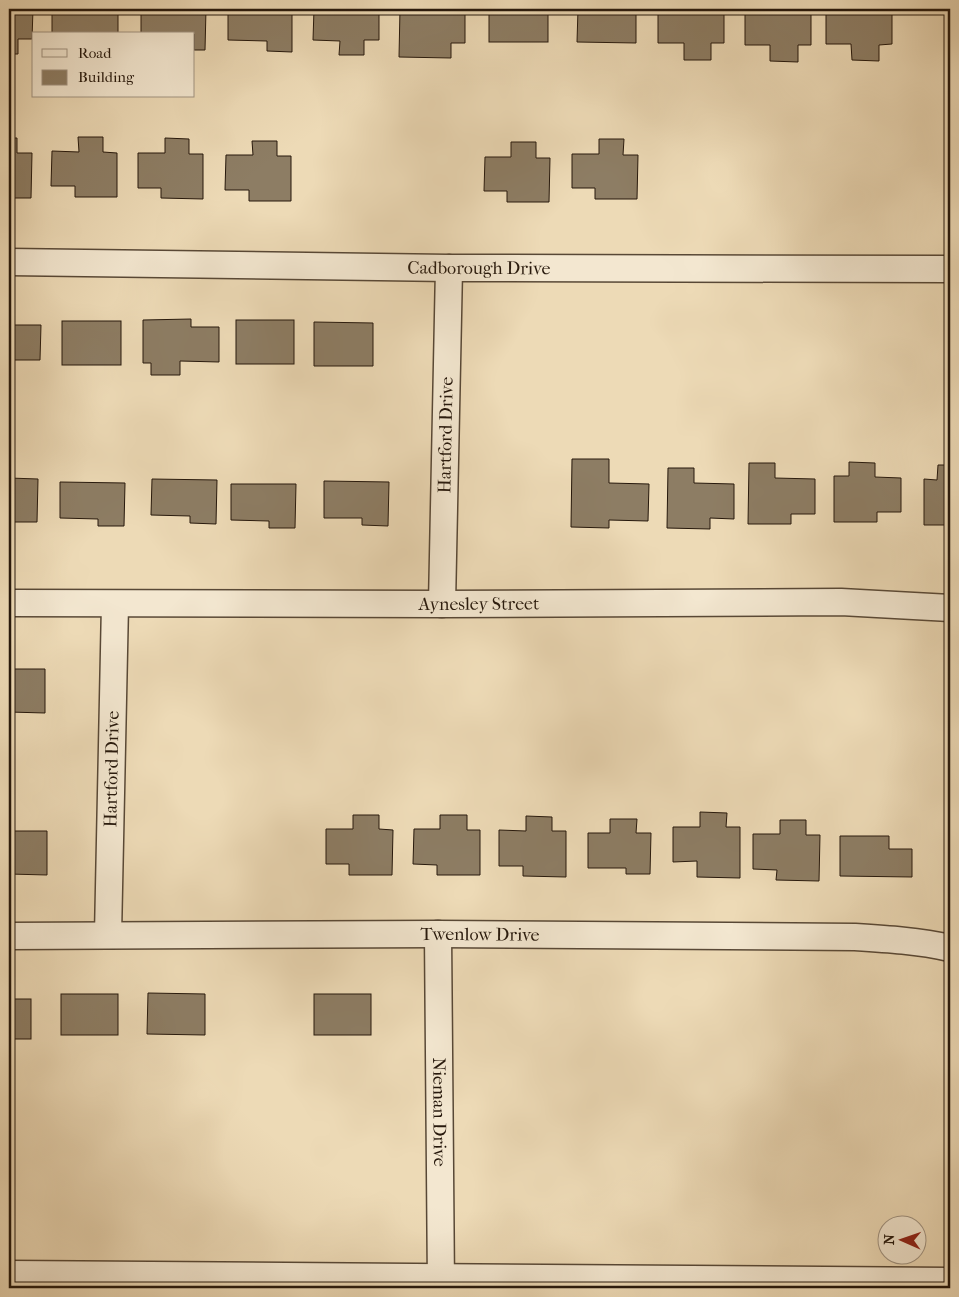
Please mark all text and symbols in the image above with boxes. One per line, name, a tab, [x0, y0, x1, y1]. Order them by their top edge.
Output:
legend	[32, 32, 195, 98]
text: Road	[78, 44, 112, 62]
text: Building	[78, 68, 135, 86]
street label: Cadborough Drive	[407, 257, 551, 279]
street label: Hartford Drive	[434, 376, 457, 494]
street label: Aynesley Street	[418, 593, 540, 615]
street label: Hartford Drive	[100, 710, 123, 828]
street label: Twenlow Drive	[420, 923, 540, 945]
street label: Nieman Drive	[429, 1057, 450, 1167]
north arrow	[876, 1214, 926, 1264]
text: N	[881, 1234, 898, 1245]

